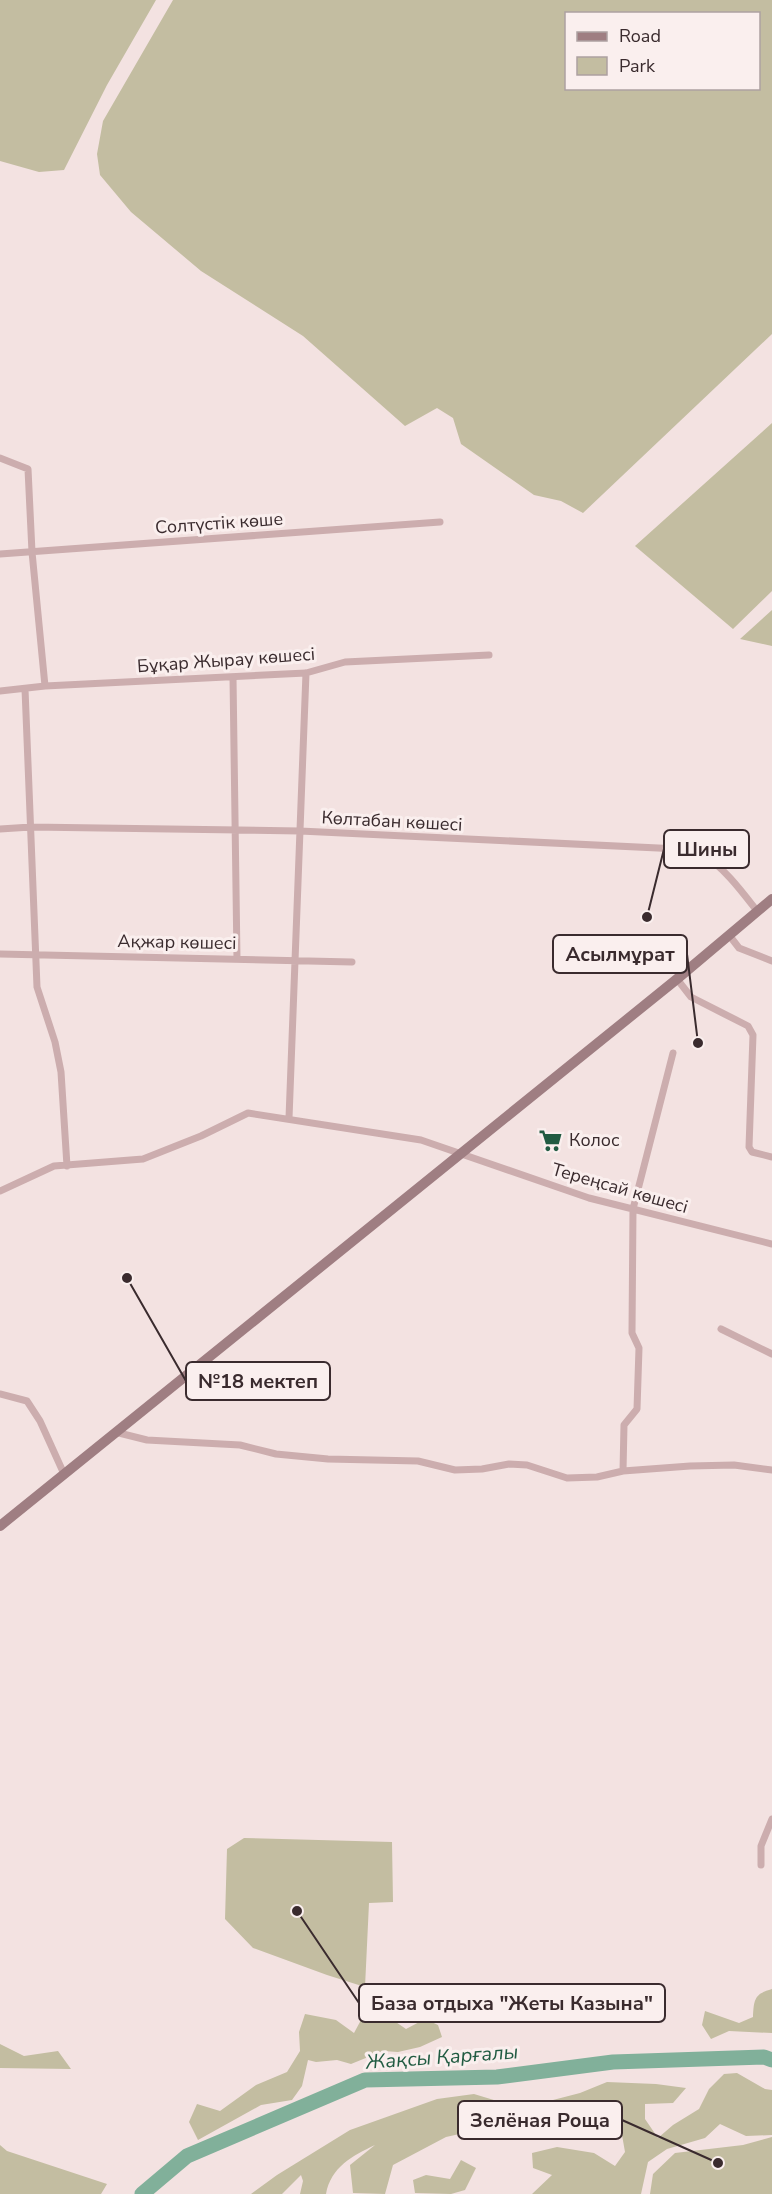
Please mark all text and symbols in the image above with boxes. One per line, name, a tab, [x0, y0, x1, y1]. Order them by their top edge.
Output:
legend	[565, 12, 760, 90]
text: Road	[619, 24, 661, 48]
text: Park	[619, 54, 656, 78]
street label: Солтүстік көше	[154, 507, 284, 539]
street label: Бұқар Жырау көшесі	[136, 642, 316, 678]
street label: Көлтабан көшесі	[321, 805, 463, 837]
callout: Шины	[664, 830, 749, 868]
text: Шины	[676, 836, 738, 863]
street label: Ақжар көшесі	[117, 929, 237, 955]
callout: Асылмұрат	[553, 935, 687, 973]
text: Асылмұрат	[565, 941, 675, 968]
supermarket icon: Колос	[538, 1127, 564, 1153]
place label: Колос	[569, 1128, 620, 1152]
street label: Тереңсай көшесі	[549, 1157, 691, 1219]
callout: №18 мектеп	[186, 1362, 330, 1400]
text: №18 мектеп	[198, 1368, 318, 1395]
callout: База отдыха "Жеты Казына"	[359, 1984, 665, 2022]
text: База отдыха "Жеты Казына"	[371, 1990, 653, 2017]
water label: Жақсы Қарғалы	[364, 2038, 519, 2076]
callout: Зелёная Роща	[458, 2101, 622, 2139]
text: Зелёная Роща	[470, 2107, 610, 2134]

